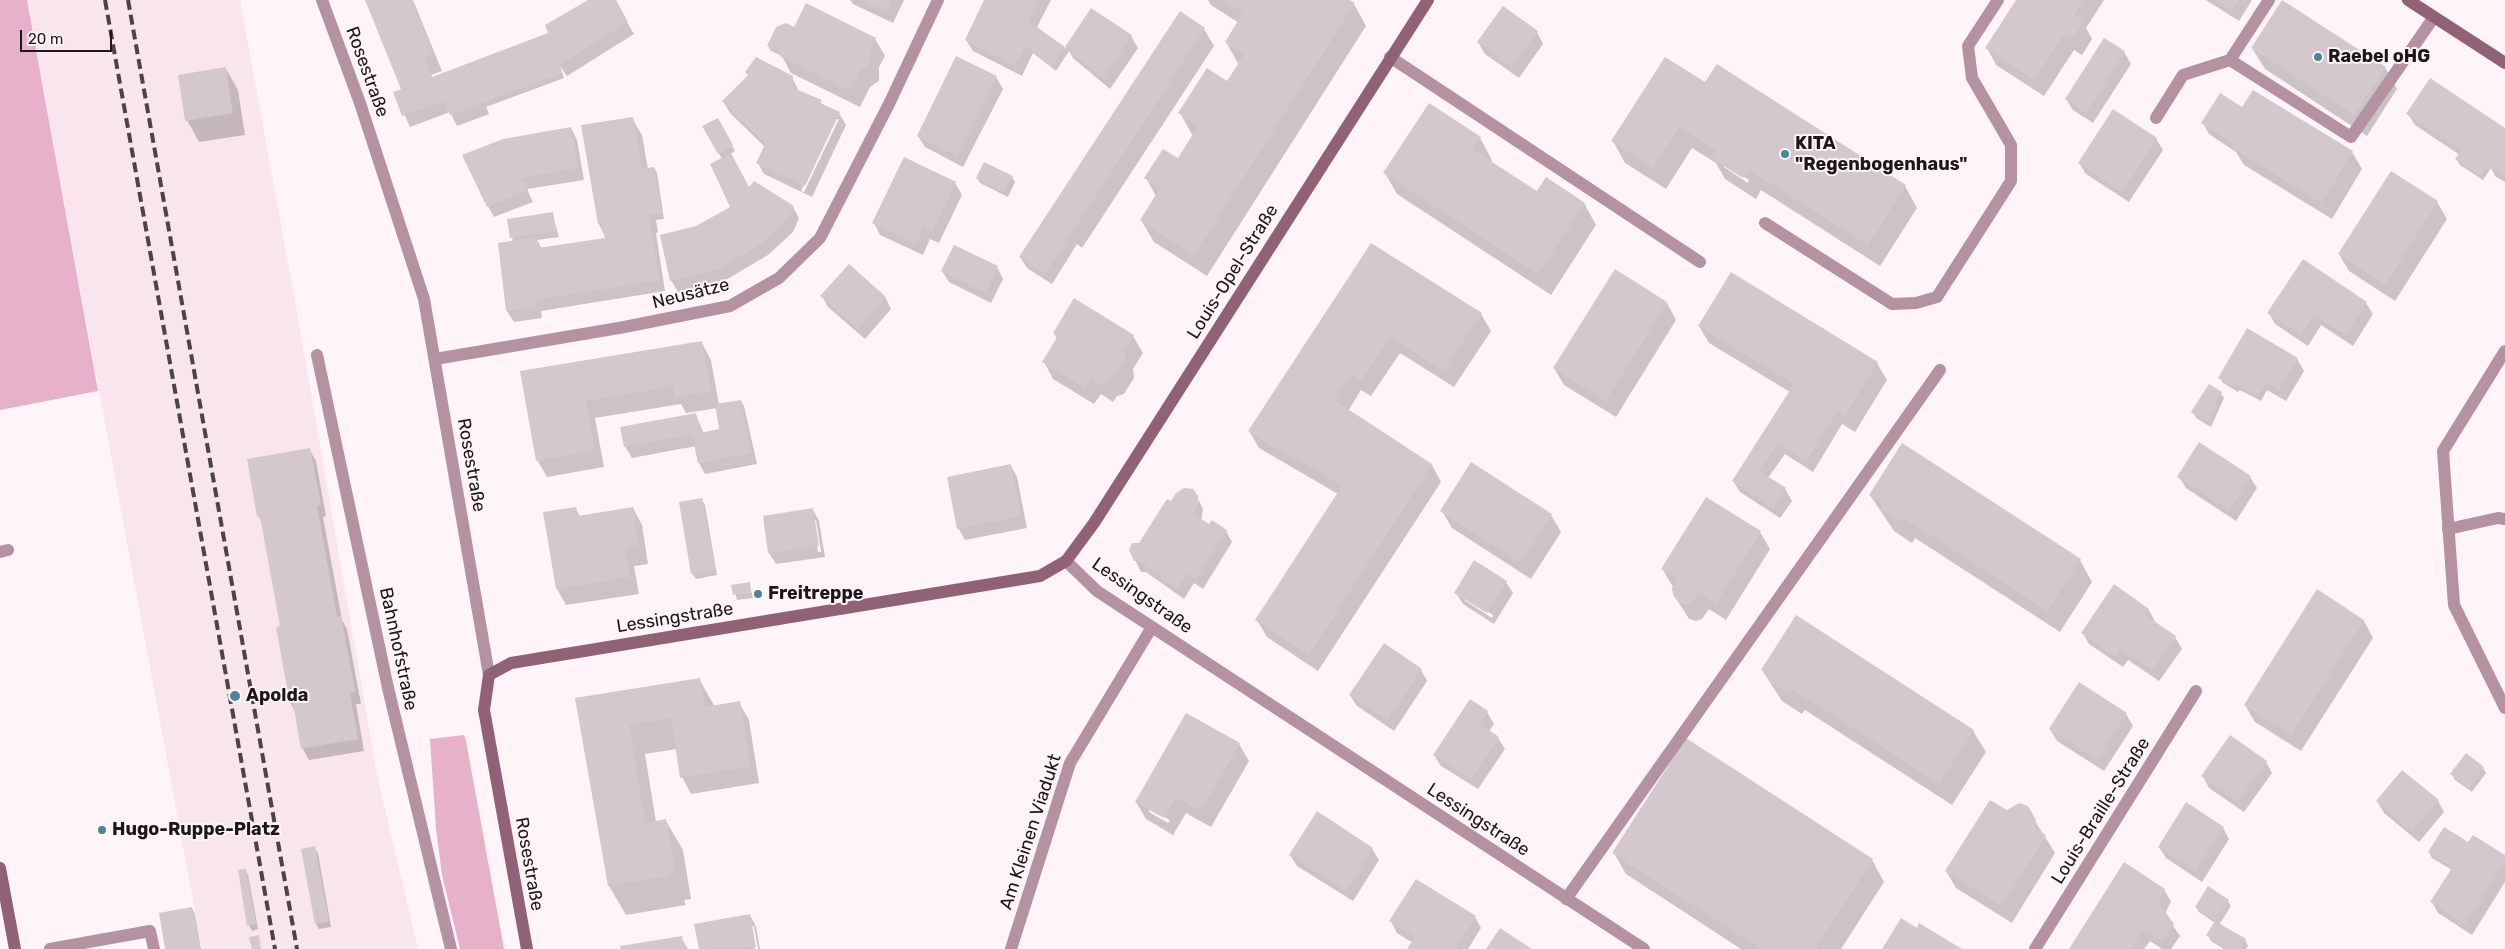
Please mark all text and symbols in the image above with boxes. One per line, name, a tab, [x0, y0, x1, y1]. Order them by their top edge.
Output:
scale bar	[22, 20, 115, 52]
street label: Rosestraße	[341, 24, 393, 120]
text: 20 m	[28, 30, 63, 48]
place label: Raebel oHG	[2328, 46, 2430, 68]
marker: Raebel oHG	[2312, 51, 2324, 63]
place label: KITA "Regenbogenhaus"	[1795, 133, 1967, 176]
marker: KITA "Regenbogenhaus"	[1779, 148, 1791, 160]
street label: Louis-Opel-Straße	[1183, 201, 1283, 343]
street label: Neusätze	[650, 274, 732, 314]
street label: Rosestraße	[452, 416, 490, 514]
street label: Lessingstraße	[1088, 553, 1196, 639]
place label: Freitreppe	[768, 583, 863, 605]
street label: Bahnhofstraße	[374, 585, 422, 713]
marker: Freitreppe	[752, 588, 764, 600]
street label: Lessingstraße	[615, 598, 735, 638]
place label: Apolda	[246, 685, 308, 707]
marker: Apolda	[228, 689, 242, 703]
street label: Louis-Braille-Straße	[2047, 734, 2155, 888]
street label: Am Kleinen Viadukt	[996, 751, 1066, 913]
street label: Lessingstraße	[1423, 779, 1533, 861]
street label: Rosestraße	[510, 815, 548, 913]
place label: Hugo-Ruppe-Platz	[112, 819, 280, 841]
marker: Hugo-Ruppe-Platz	[96, 824, 108, 836]

